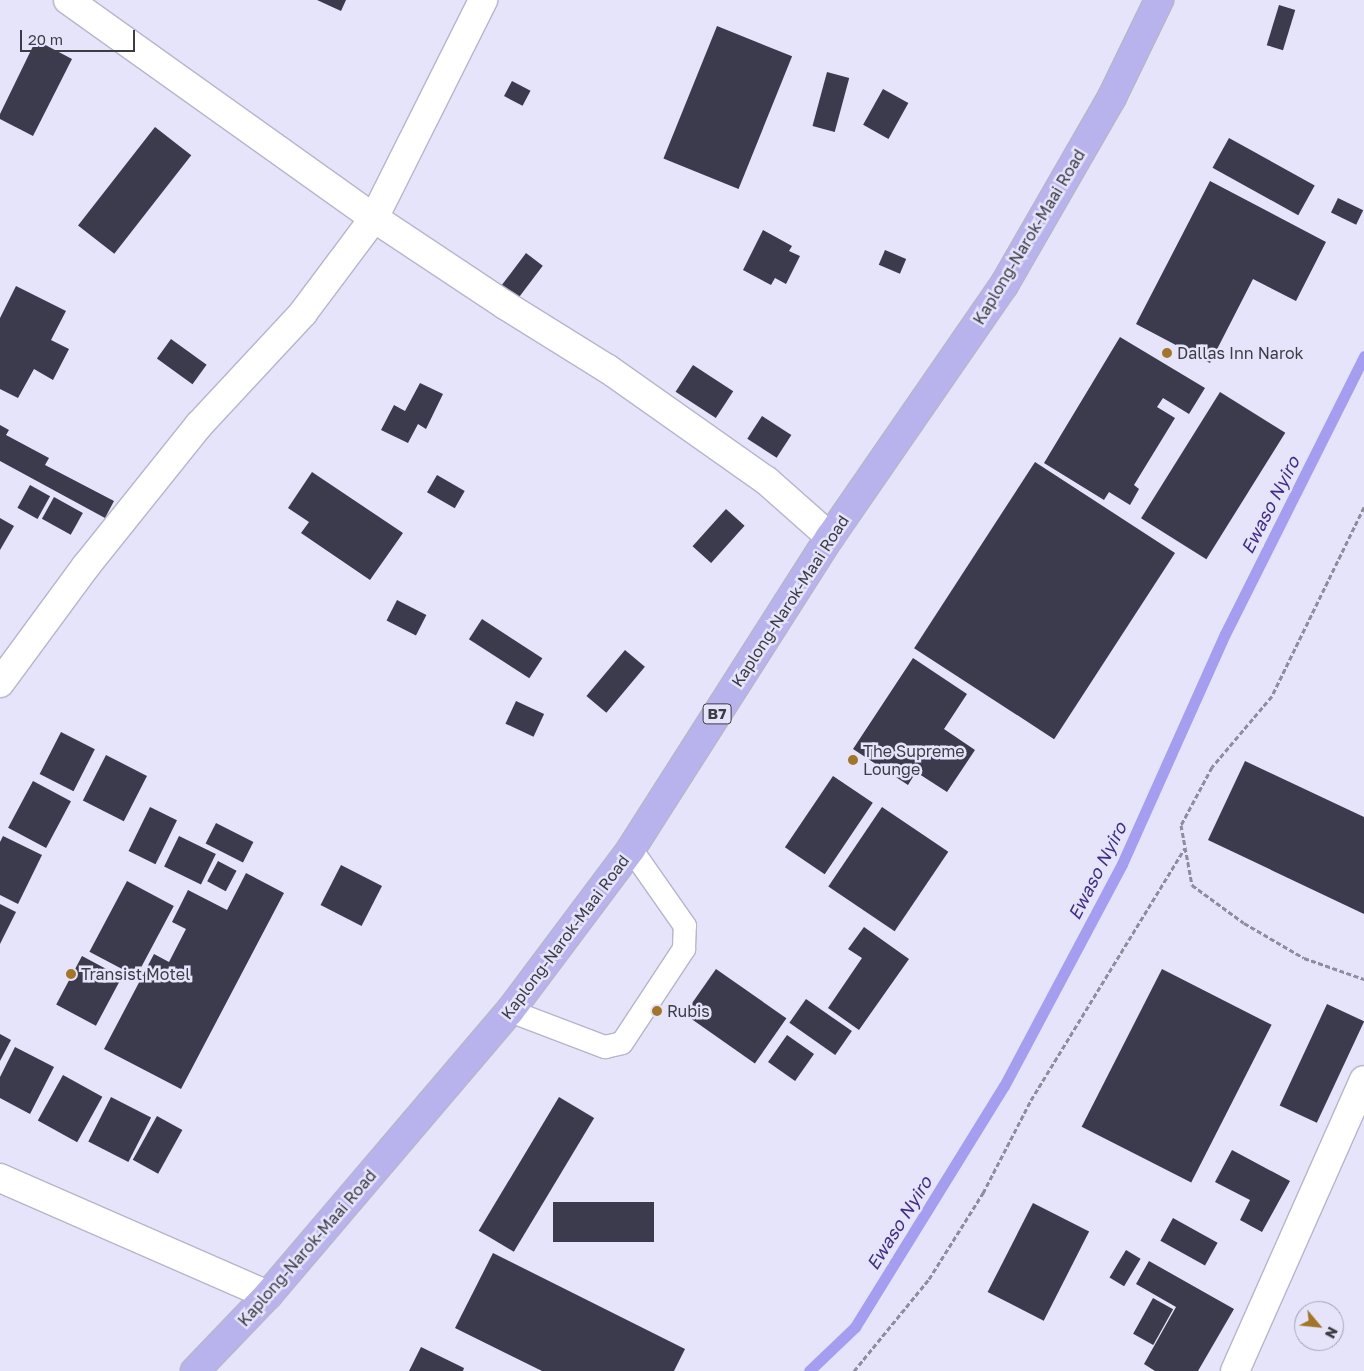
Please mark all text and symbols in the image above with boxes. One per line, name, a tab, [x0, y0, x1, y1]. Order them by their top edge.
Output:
scale bar	[22, 20, 138, 52]
text: 20 m	[28, 30, 63, 48]
street label: Kaplong-Narok-Maai Road	[969, 146, 1089, 328]
place label: Dallas Inn Narok	[1177, 343, 1304, 363]
marker: Dallas Inn Narok	[1161, 347, 1173, 359]
water label: Ewaso Nyiro	[1236, 453, 1304, 557]
street label: Kaplong-Narok-Maai Road	[727, 512, 853, 690]
road number: B7	[702, 702, 732, 726]
place label: The Supreme Lounge	[863, 741, 965, 779]
marker: The Supreme Lounge	[847, 754, 859, 766]
water label: Ewaso Nyiro	[1063, 819, 1131, 923]
street label: Kaplong-Narok-Maai Road	[497, 851, 633, 1023]
place label: Transist Motel	[81, 964, 190, 984]
marker: Transist Motel	[65, 968, 77, 980]
place label: Rubis	[667, 1001, 710, 1021]
marker: Rubis	[651, 1005, 663, 1017]
street label: Kaplong-Narok-Maai Road	[234, 1166, 380, 1330]
water label: Ewaso Nyiro	[862, 1172, 936, 1274]
north arrow	[1294, 1301, 1344, 1351]
text: N	[1322, 1324, 1342, 1341]

